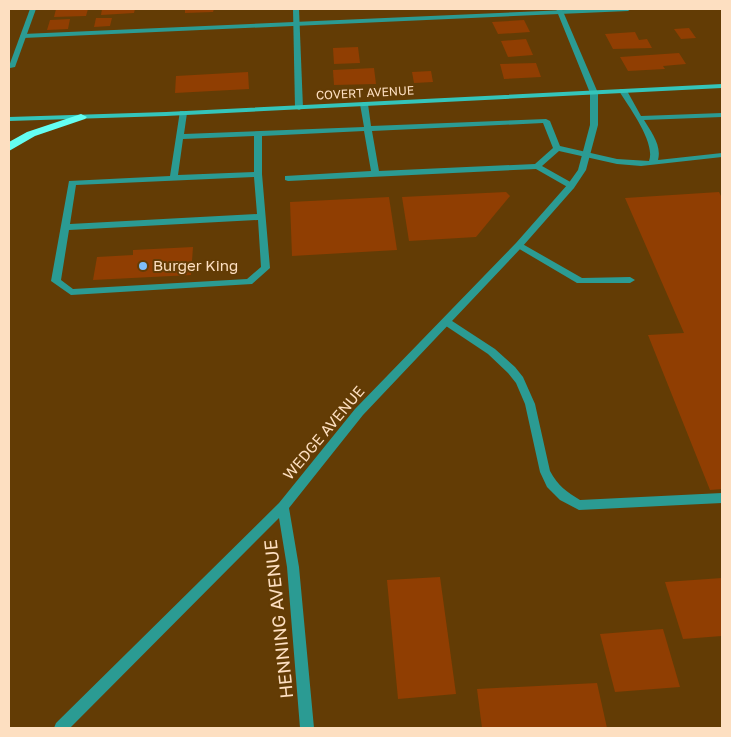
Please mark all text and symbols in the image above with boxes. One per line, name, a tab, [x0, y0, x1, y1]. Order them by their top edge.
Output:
street label: COVERT AVENUE	[316, 82, 414, 103]
place label: Burger King	[153, 256, 238, 274]
marker: Burger King	[137, 260, 149, 272]
street label: WEDGE AVENUE	[279, 382, 368, 483]
street label: HENNING AVENUE	[259, 538, 297, 700]

